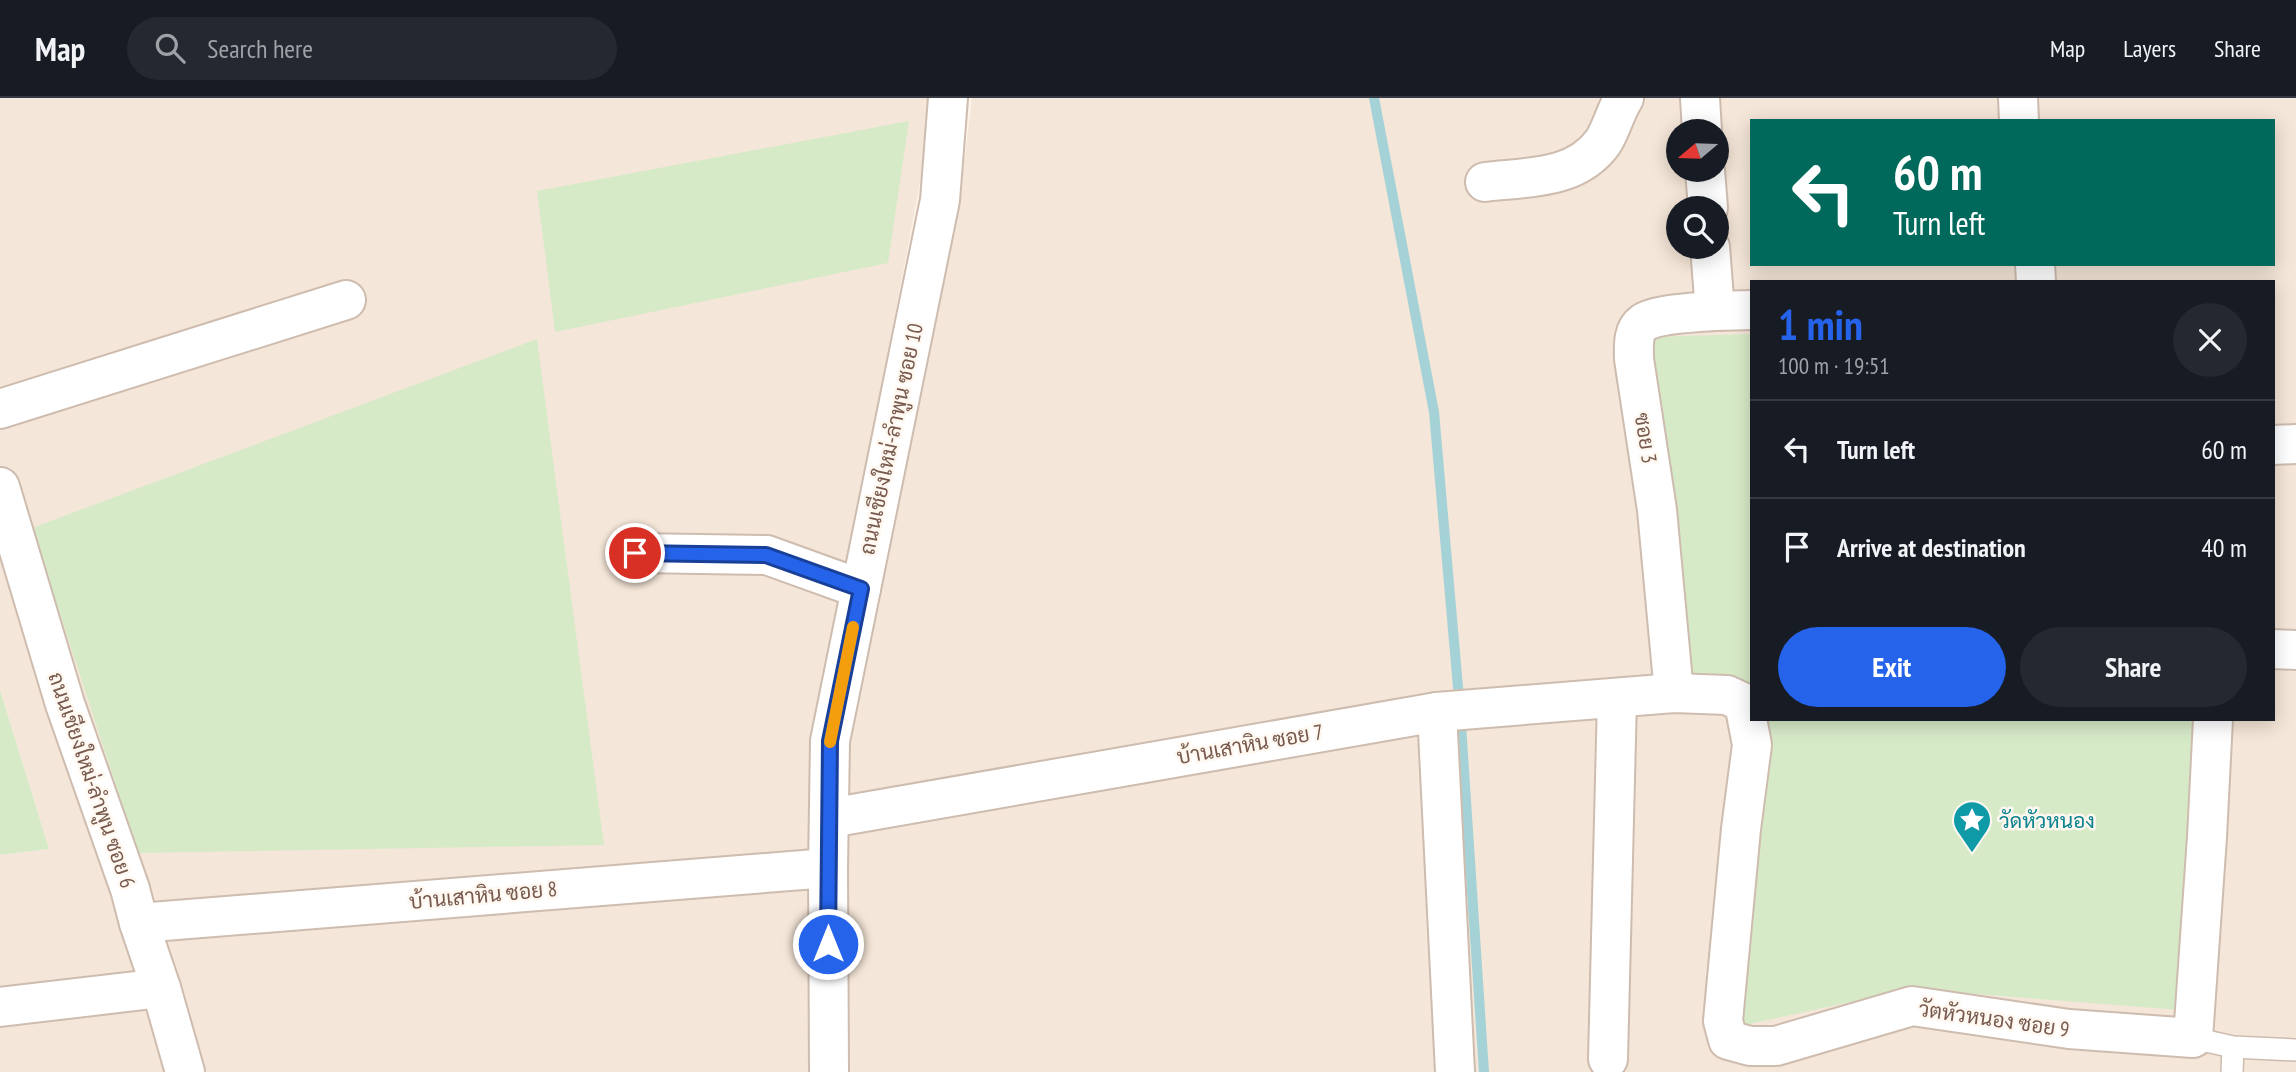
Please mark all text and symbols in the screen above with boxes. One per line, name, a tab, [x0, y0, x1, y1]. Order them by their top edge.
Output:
search box	[127, 17, 617, 80]
text: Map	[35, 27, 85, 70]
icon: search	[151, 29, 189, 67]
text: Search here	[207, 32, 313, 65]
text: Map	[2050, 33, 2085, 64]
text: Layers	[2123, 33, 2176, 64]
text: Share	[2214, 33, 2261, 64]
north arrow	[1666, 119, 1729, 182]
map controls	[1666, 119, 1729, 259]
text: 60 m	[1893, 140, 1982, 204]
icon: left	[1778, 147, 1869, 238]
button: search	[1666, 196, 1729, 259]
text: Turn left	[1893, 202, 1985, 244]
text: 1 min	[1778, 297, 1863, 352]
button: close	[2173, 303, 2247, 377]
street label: ถนนเชียงใหม่-ลำพูน ซอย 10	[853, 321, 931, 558]
text: 100 m · 19:51	[1778, 351, 1890, 380]
street label: ซอย 3	[1629, 411, 1663, 465]
icon: left	[1778, 430, 1816, 468]
text: Turn left	[1837, 433, 1915, 466]
text: 60 m	[2201, 433, 2247, 466]
pin	[605, 523, 665, 583]
icon: arrive	[1778, 528, 1816, 566]
text: Arrive at destination	[1837, 531, 2026, 564]
text: 40 m	[2201, 531, 2247, 564]
icon: arrive	[616, 534, 654, 572]
button: Exit	[1778, 627, 2006, 707]
button: Share	[2020, 627, 2247, 707]
street label: ถนนเชียงใหม่-ลำพูน ซอย 6	[40, 669, 142, 892]
street label: บ้านเสาหิน ซอย 7	[1175, 718, 1325, 770]
place icon: วัดหัวหนอง	[1951, 799, 1993, 854]
place label: วัดหัวหนอง	[1999, 807, 2095, 834]
street label: บ้านเสาหิน ซอย 8	[408, 875, 558, 915]
position arrow	[791, 907, 865, 981]
street label: วัตหัวหนอง ซอย 9	[1917, 995, 2071, 1043]

